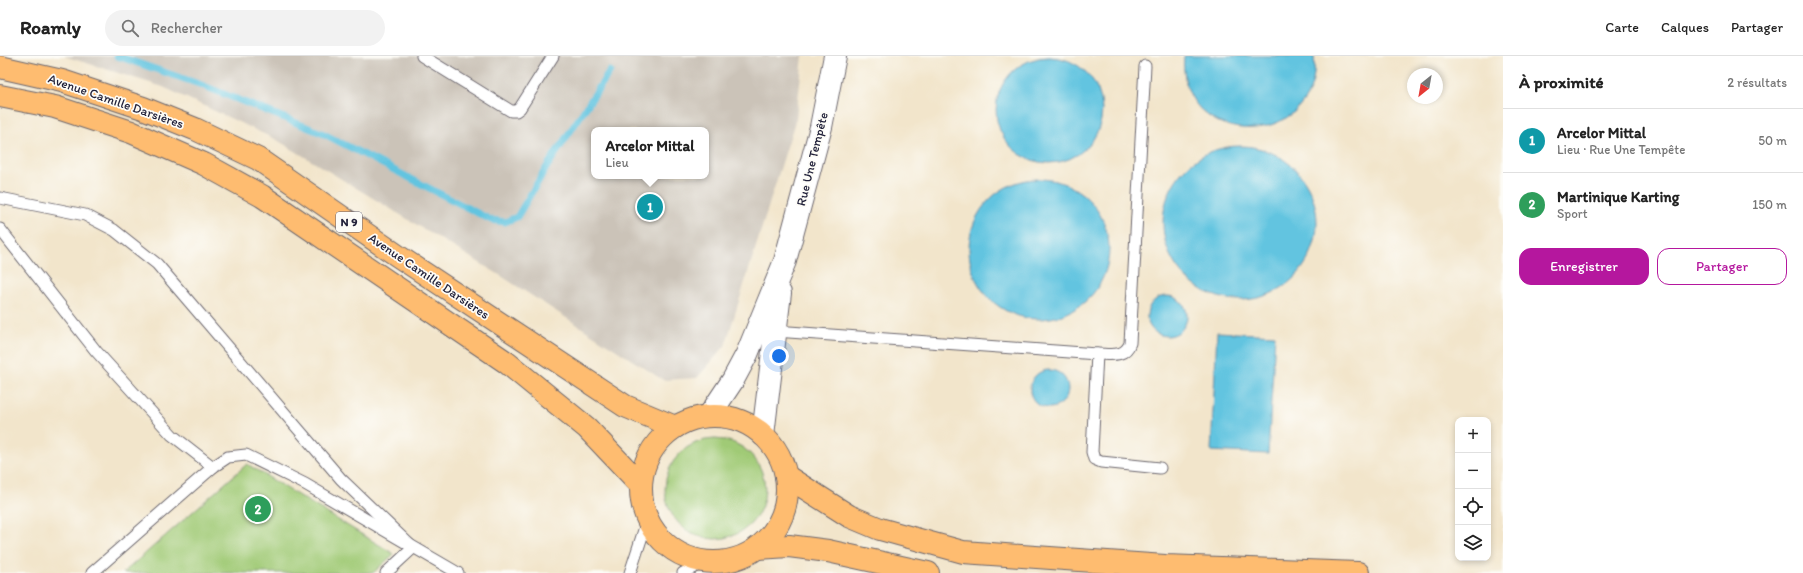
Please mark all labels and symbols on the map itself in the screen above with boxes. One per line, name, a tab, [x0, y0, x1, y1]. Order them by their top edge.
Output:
north arrow	[1407, 68, 1443, 104]
street label: Avenue Camille Darsières	[46, 71, 186, 131]
street label: Rue Une Tempête	[793, 111, 831, 207]
pin: 1	[637, 192, 663, 222]
road number: N 9	[336, 212, 362, 232]
street label: Avenue Camille Darsières	[366, 230, 492, 322]
your location	[769, 346, 789, 366]
pin: 2	[245, 494, 271, 524]

